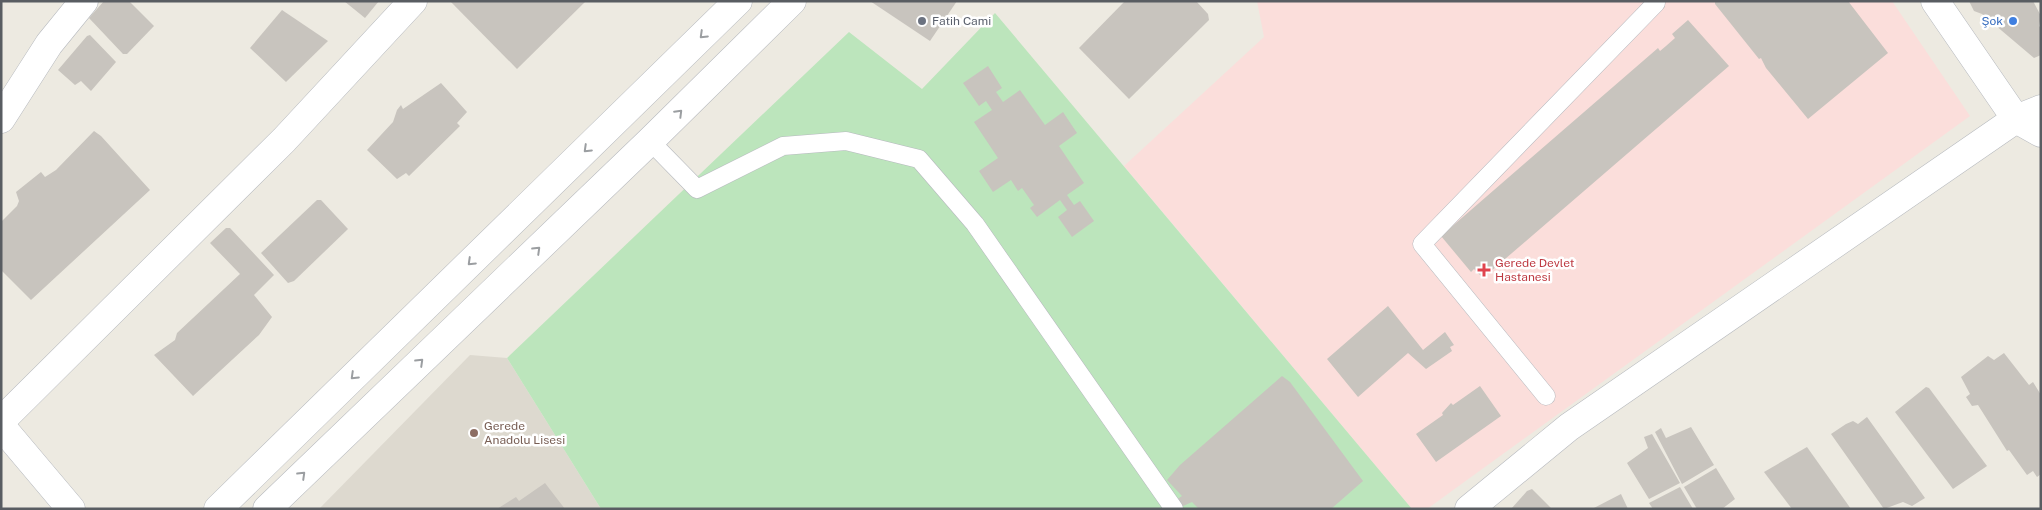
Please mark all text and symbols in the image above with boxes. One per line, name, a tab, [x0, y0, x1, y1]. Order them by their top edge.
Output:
place label: Fatih Cami	[932, 14, 991, 28]
place label: Şok	[1981, 14, 2003, 28]
marker: Fatih Cami	[916, 15, 928, 27]
marker: Şok	[2007, 15, 2019, 27]
one-way arrow	[700, 29, 709, 38]
one-way arrow	[673, 110, 682, 119]
one-way arrow	[584, 143, 593, 152]
one-way arrow	[531, 247, 540, 256]
one-way arrow	[467, 256, 476, 265]
place label: Gerede Devlet Hastanesi	[1495, 256, 1575, 284]
marker: Gerede Devlet Hastanesi	[1477, 263, 1491, 277]
one-way arrow	[414, 359, 423, 368]
one-way arrow	[351, 370, 360, 379]
place label: Gerede Anadolu Lisesi	[484, 419, 565, 447]
marker: Gerede Anadolu Lisesi	[468, 427, 480, 439]
one-way arrow	[297, 472, 306, 481]

